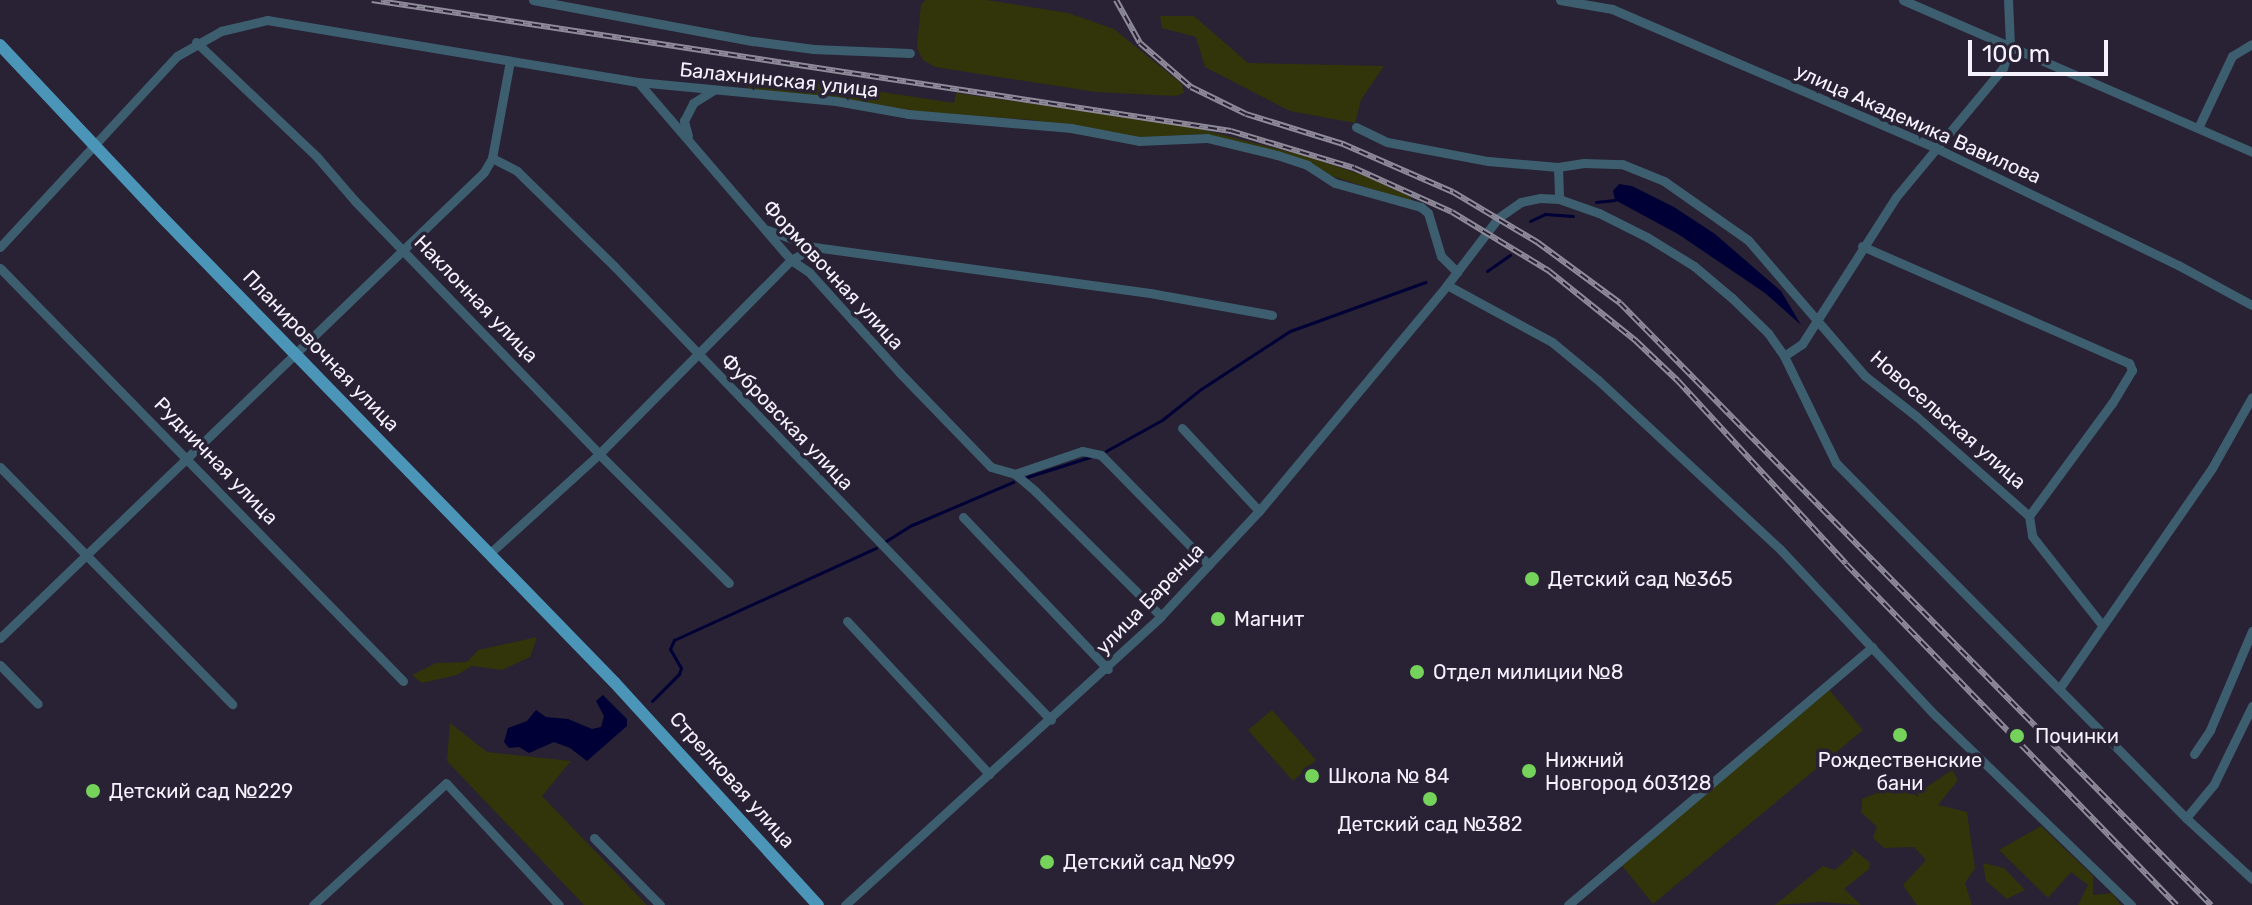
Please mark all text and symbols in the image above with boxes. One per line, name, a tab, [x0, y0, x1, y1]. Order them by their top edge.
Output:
scale bar	[1972, 24, 2112, 74]
text: 100 m	[1982, 40, 2050, 68]
street label: Балахнинская улица	[678, 58, 880, 102]
street label: улица Академика Вавилова	[1791, 59, 2045, 189]
street label: Формовочная улица	[757, 195, 909, 355]
street label: Наклонная улица	[409, 230, 543, 368]
street label: Планировочная улица	[238, 265, 404, 437]
street label: Новосельская улица	[1865, 346, 2031, 494]
street label: Фубровская улица	[716, 349, 858, 495]
street label: Рудничная улица	[149, 392, 283, 530]
street label: улица Баренца	[1091, 539, 1209, 659]
place label: Детский сад №365	[1548, 567, 1733, 591]
marker: Детский сад №365	[1523, 570, 1541, 588]
place label: Магнит	[1234, 607, 1304, 631]
marker: Магнит	[1209, 610, 1227, 628]
place label: Отдел милиции №8	[1433, 660, 1623, 684]
marker: Отдел милиции №8	[1408, 663, 1426, 681]
street label: Стрелковая улица	[664, 707, 800, 853]
place label: Починки	[2035, 724, 2119, 748]
marker: Починки	[2006, 725, 2028, 747]
marker: Рождественские бани	[1891, 726, 1909, 744]
place label: Нижний Новгород 603128	[1545, 748, 1712, 795]
place label: Рождественские бани	[1818, 748, 1982, 795]
marker: Нижний Новгород 603128	[1520, 762, 1538, 780]
place label: Школа № 84	[1328, 764, 1449, 788]
marker: Школа № 84	[1303, 767, 1321, 785]
place label: Детский сад №229	[109, 779, 293, 803]
marker: Детский сад №229	[84, 782, 102, 800]
marker: Детский сад №382	[1421, 790, 1439, 808]
place label: Детский сад №382	[1337, 812, 1523, 836]
place label: Детский сад №99	[1063, 850, 1235, 874]
marker: Детский сад №99	[1038, 853, 1056, 871]

